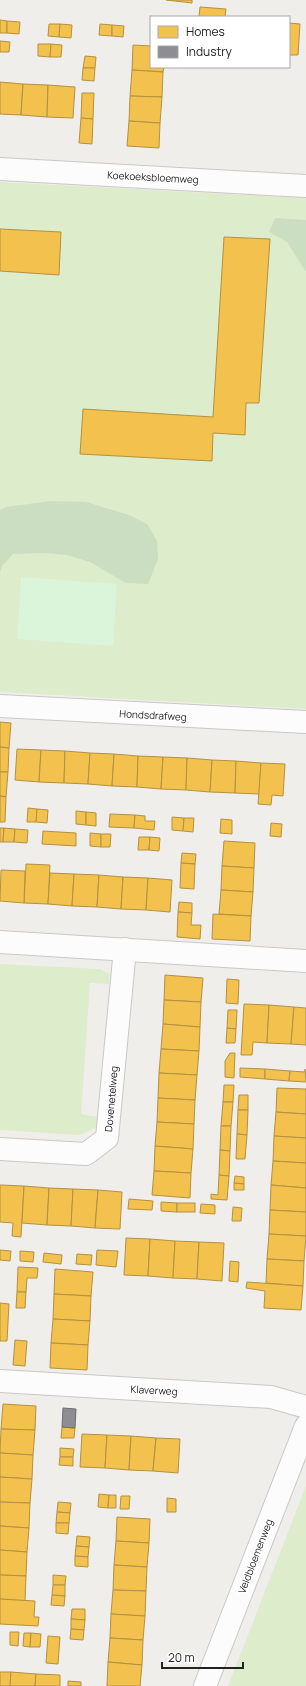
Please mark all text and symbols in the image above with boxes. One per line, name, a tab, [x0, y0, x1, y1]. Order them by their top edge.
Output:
legend	[150, 16, 290, 68]
text: Homes	[186, 23, 225, 40]
text: Industry	[186, 43, 232, 60]
street label: Koekoeksbloemweg	[107, 168, 199, 186]
street label: Hondsdrafweg	[119, 706, 187, 724]
street label: Dovenetelweg	[101, 1065, 121, 1132]
street label: Klaverweg	[130, 1382, 178, 1398]
street label: Veldbloemenweg	[234, 1517, 276, 1595]
scale bar	[162, 1644, 243, 1670]
text: 20 m	[168, 1649, 195, 1666]

